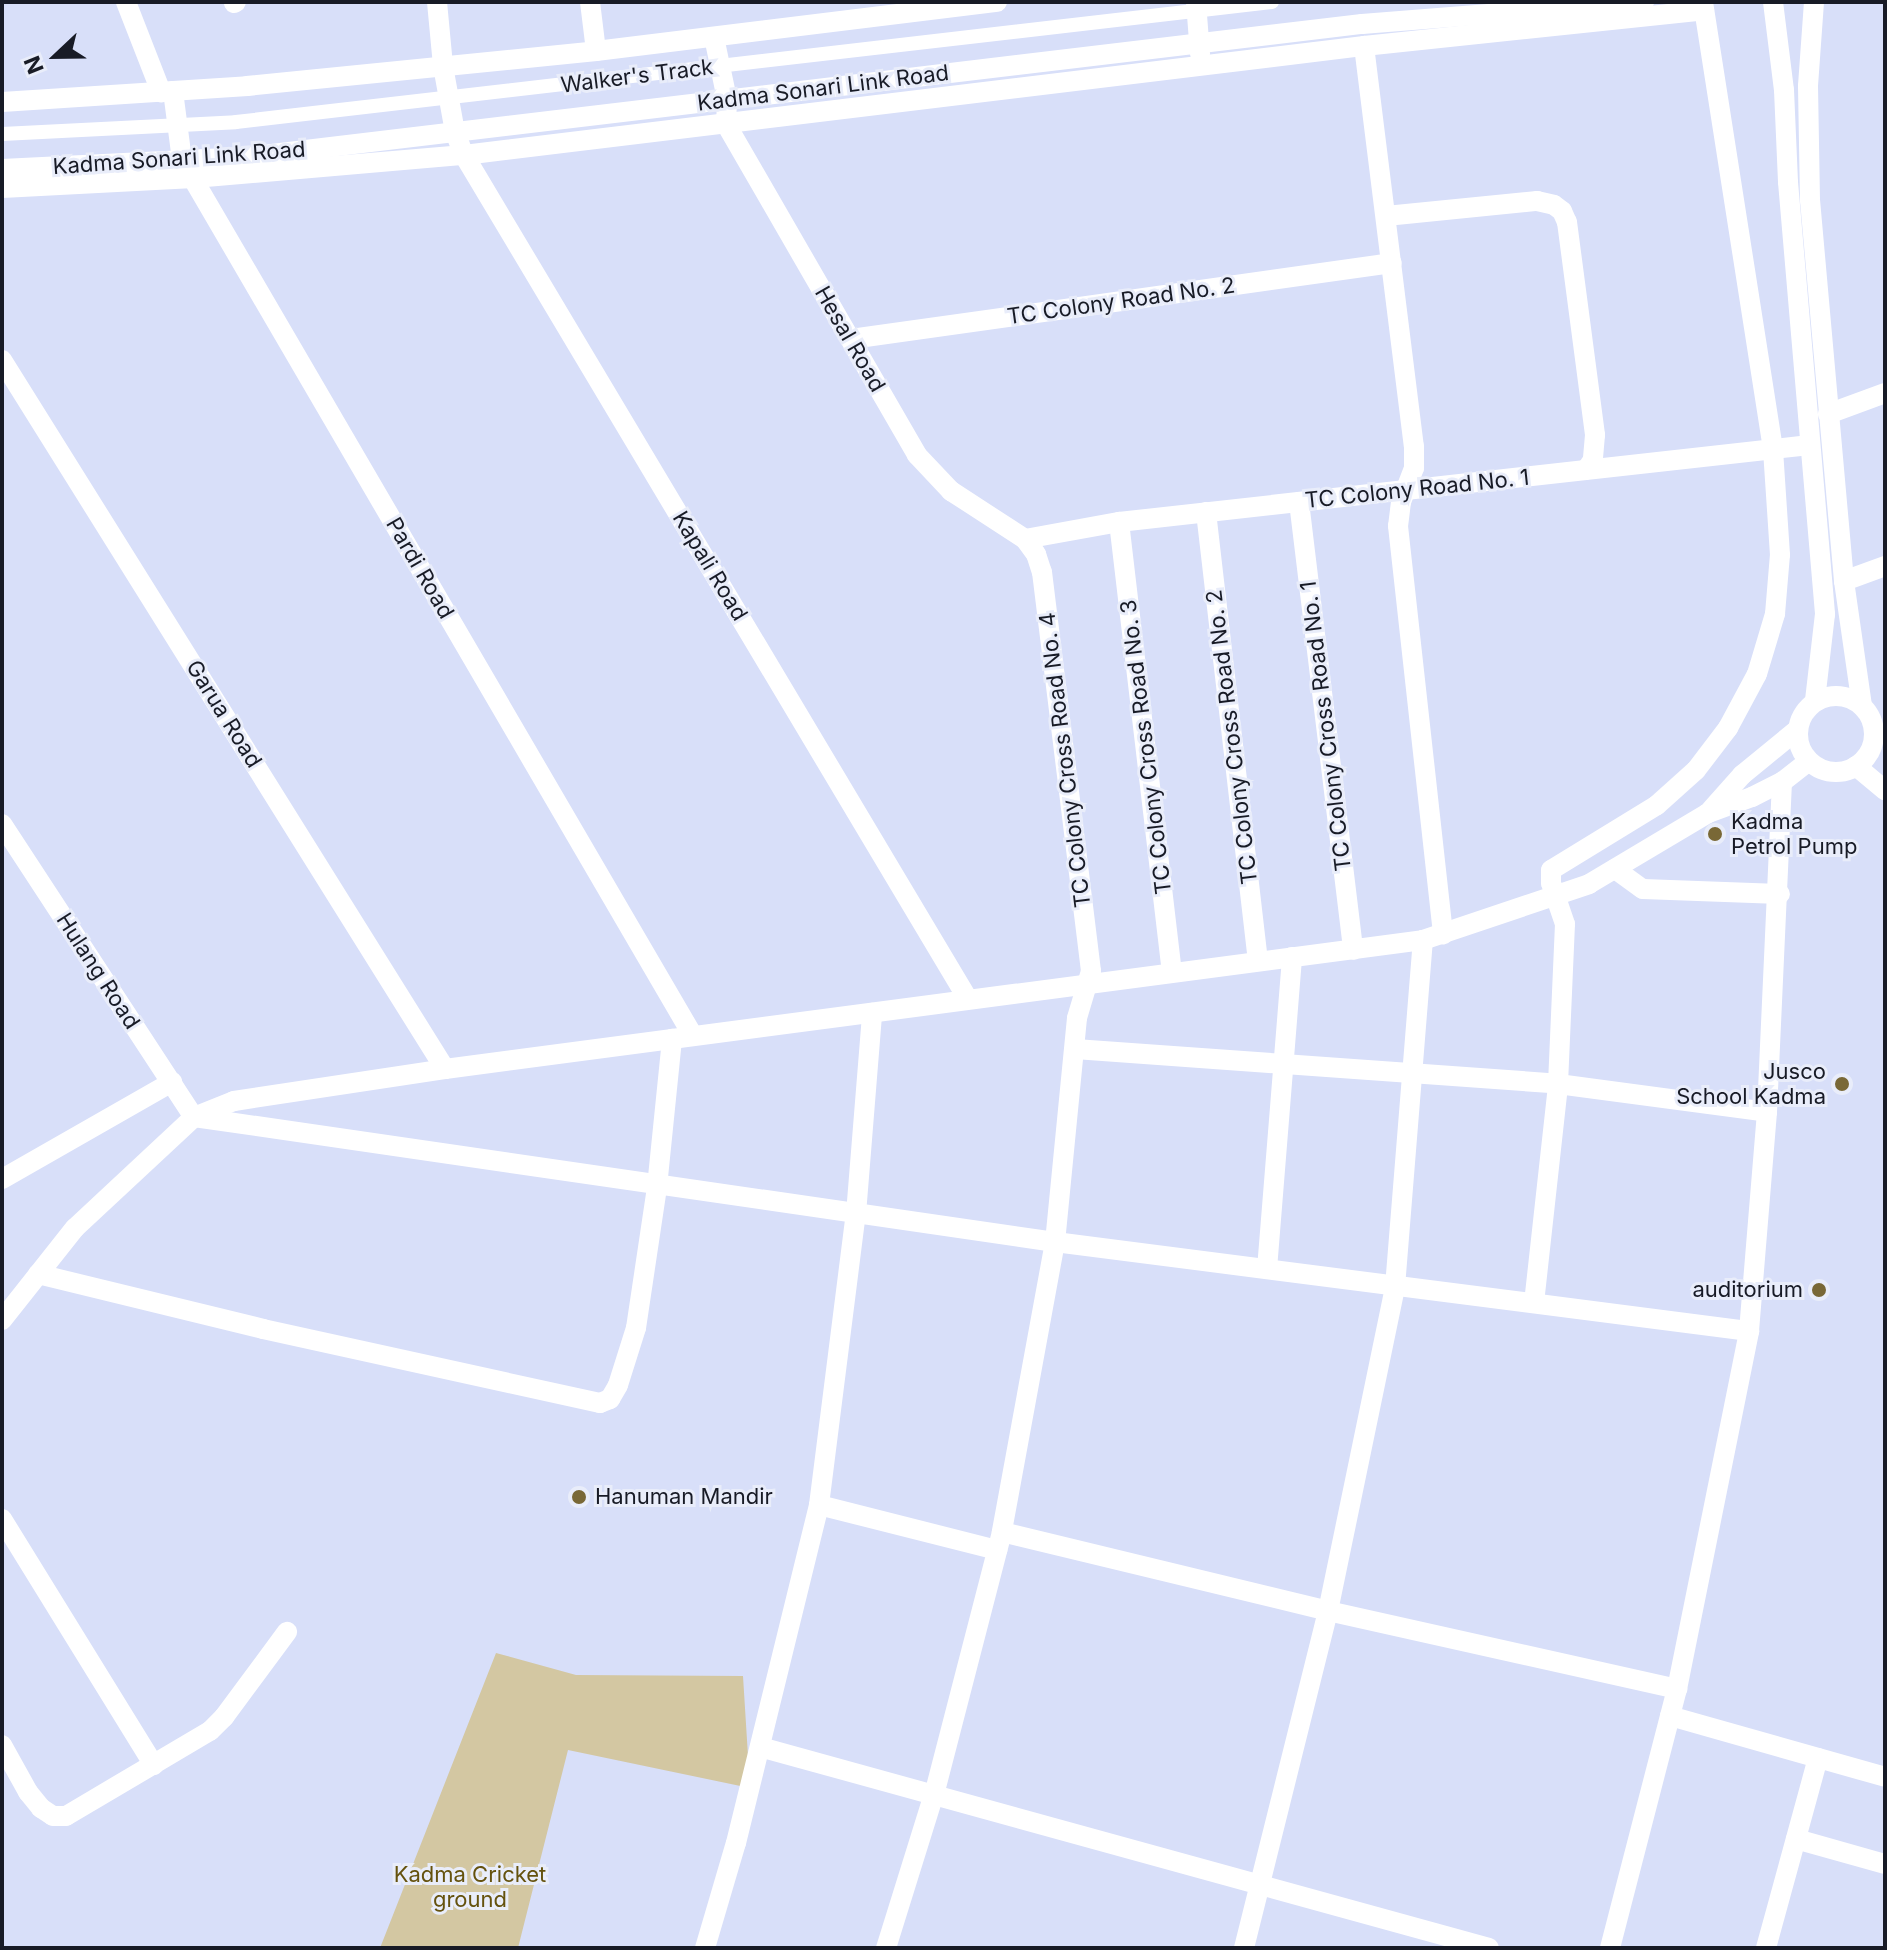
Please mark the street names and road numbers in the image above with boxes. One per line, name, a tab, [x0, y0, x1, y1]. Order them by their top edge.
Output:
street label: Walker's Track	[559, 54, 715, 98]
street label: Kadma Sonari Link Road	[696, 59, 950, 117]
street label: Kadma Sonari Link Road	[52, 136, 306, 180]
street label: TC Colony Road No. 2	[1005, 272, 1237, 330]
street label: Hesal Road	[809, 281, 891, 397]
street label: TC Colony Road No. 1	[1304, 464, 1530, 514]
street label: Kapali Road	[667, 506, 753, 626]
street label: Pardi Road	[380, 513, 460, 623]
street label: TC Colony Cross Road No. 1	[1295, 580, 1357, 872]
street label: TC Colony Cross Road No. 2	[1201, 588, 1263, 886]
street label: TC Colony Cross Road No. 3	[1115, 598, 1177, 896]
street label: TC Colony Cross Road No. 4	[1034, 611, 1096, 909]
street label: Garua Road	[181, 655, 267, 773]
street label: Hulang Road	[51, 908, 145, 1034]

